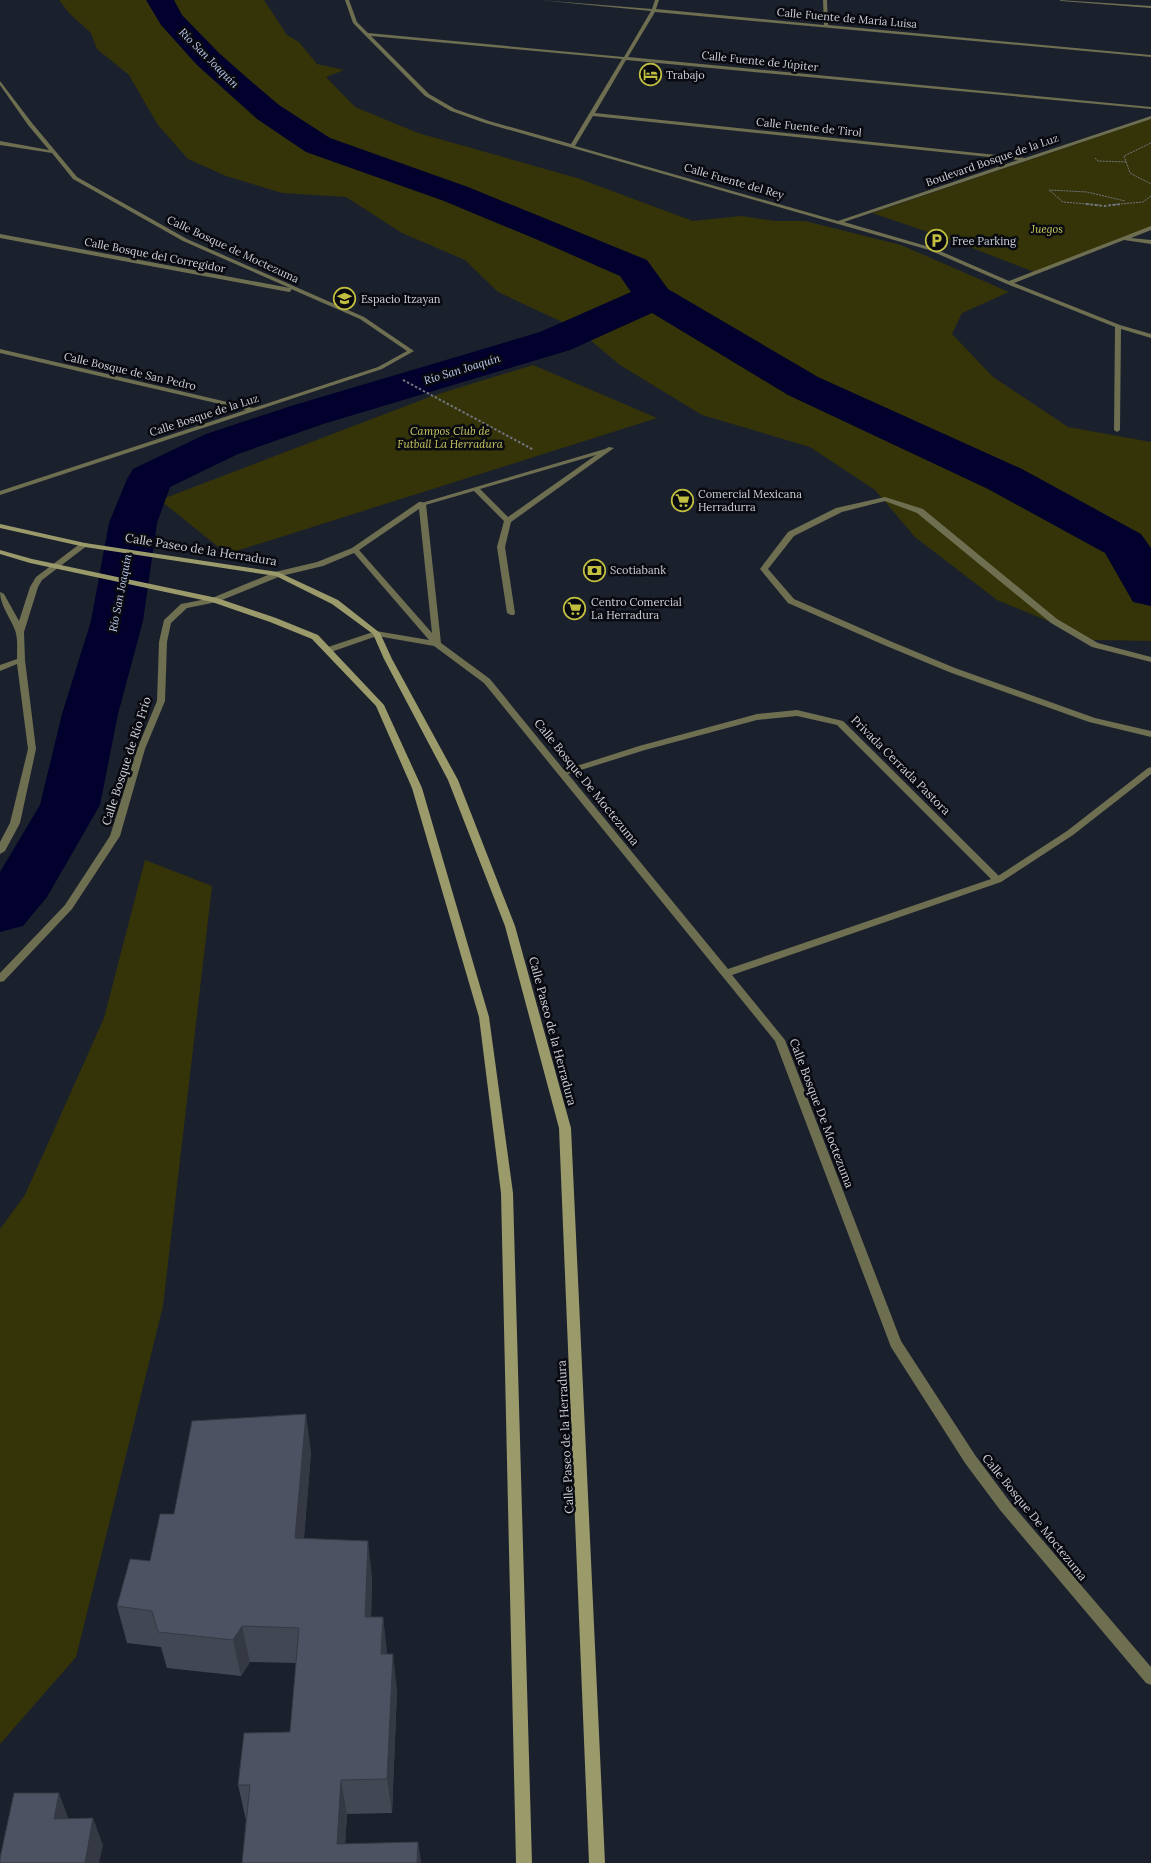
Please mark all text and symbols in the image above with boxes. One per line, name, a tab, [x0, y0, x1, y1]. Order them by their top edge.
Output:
street label: Calle Fuente de María Luisa	[776, 5, 918, 31]
water label: Río San Joaquín	[176, 25, 242, 91]
street label: Calle Fuente de Júpiter	[701, 48, 819, 74]
hotel icon: Trabajo	[638, 63, 662, 87]
place label: Trabajo	[666, 68, 705, 82]
street label: Calle Fuente de Tirol	[756, 114, 862, 140]
street label: Boulevard Bosque de la Luz	[924, 131, 1061, 189]
street label: Calle Fuente del Rey	[682, 160, 786, 202]
street label: Calle Bosque de Moctezuma	[165, 212, 301, 286]
park label: Juegos	[1030, 222, 1063, 236]
parking icon: Free Parking	[924, 229, 948, 253]
street label: Calle Bosque del Corregidor	[83, 234, 227, 276]
place label: Free Parking	[952, 234, 1017, 248]
school or university icon: Espacio Itzayan	[333, 287, 357, 311]
place label: Espacio Itzayan	[361, 292, 441, 306]
street label: Calle Bosque de San Pedro	[62, 349, 198, 393]
water label: Río San Joaquín	[422, 351, 502, 387]
street label: Calle Bosque de la Luz	[148, 391, 261, 439]
park label: Campos Club de Futball La Herradura	[397, 424, 504, 451]
place label: Comercial Mexicana Herradurra	[698, 487, 802, 514]
supermarket icon: Comercial Mexicana Herradurra	[670, 488, 694, 512]
street label: Calle Paseo de la Herradura	[124, 530, 278, 568]
water label: Río San Joaquín	[106, 553, 134, 633]
bank icon: Scotiabank	[582, 558, 606, 582]
place label: Scotiabank	[610, 563, 666, 577]
place label: Centro Comercial La Herradura	[591, 595, 682, 622]
supermarket icon: Centro Comercial La Herradura	[563, 596, 587, 620]
street label: Calle Bosque de Río Frío	[98, 695, 154, 827]
street label: Privada Cerrada Pastora	[848, 712, 954, 818]
street label: Calle Bosque De Moctezuma	[531, 716, 643, 848]
street label: Calle Paseo de la Herradura	[526, 955, 580, 1107]
street label: Calle Bosque De Moctezuma	[787, 1036, 857, 1190]
street label: Calle Paseo de la Herradura	[553, 1360, 577, 1514]
street label: Calle Bosque De Moctezuma	[979, 1451, 1091, 1583]

